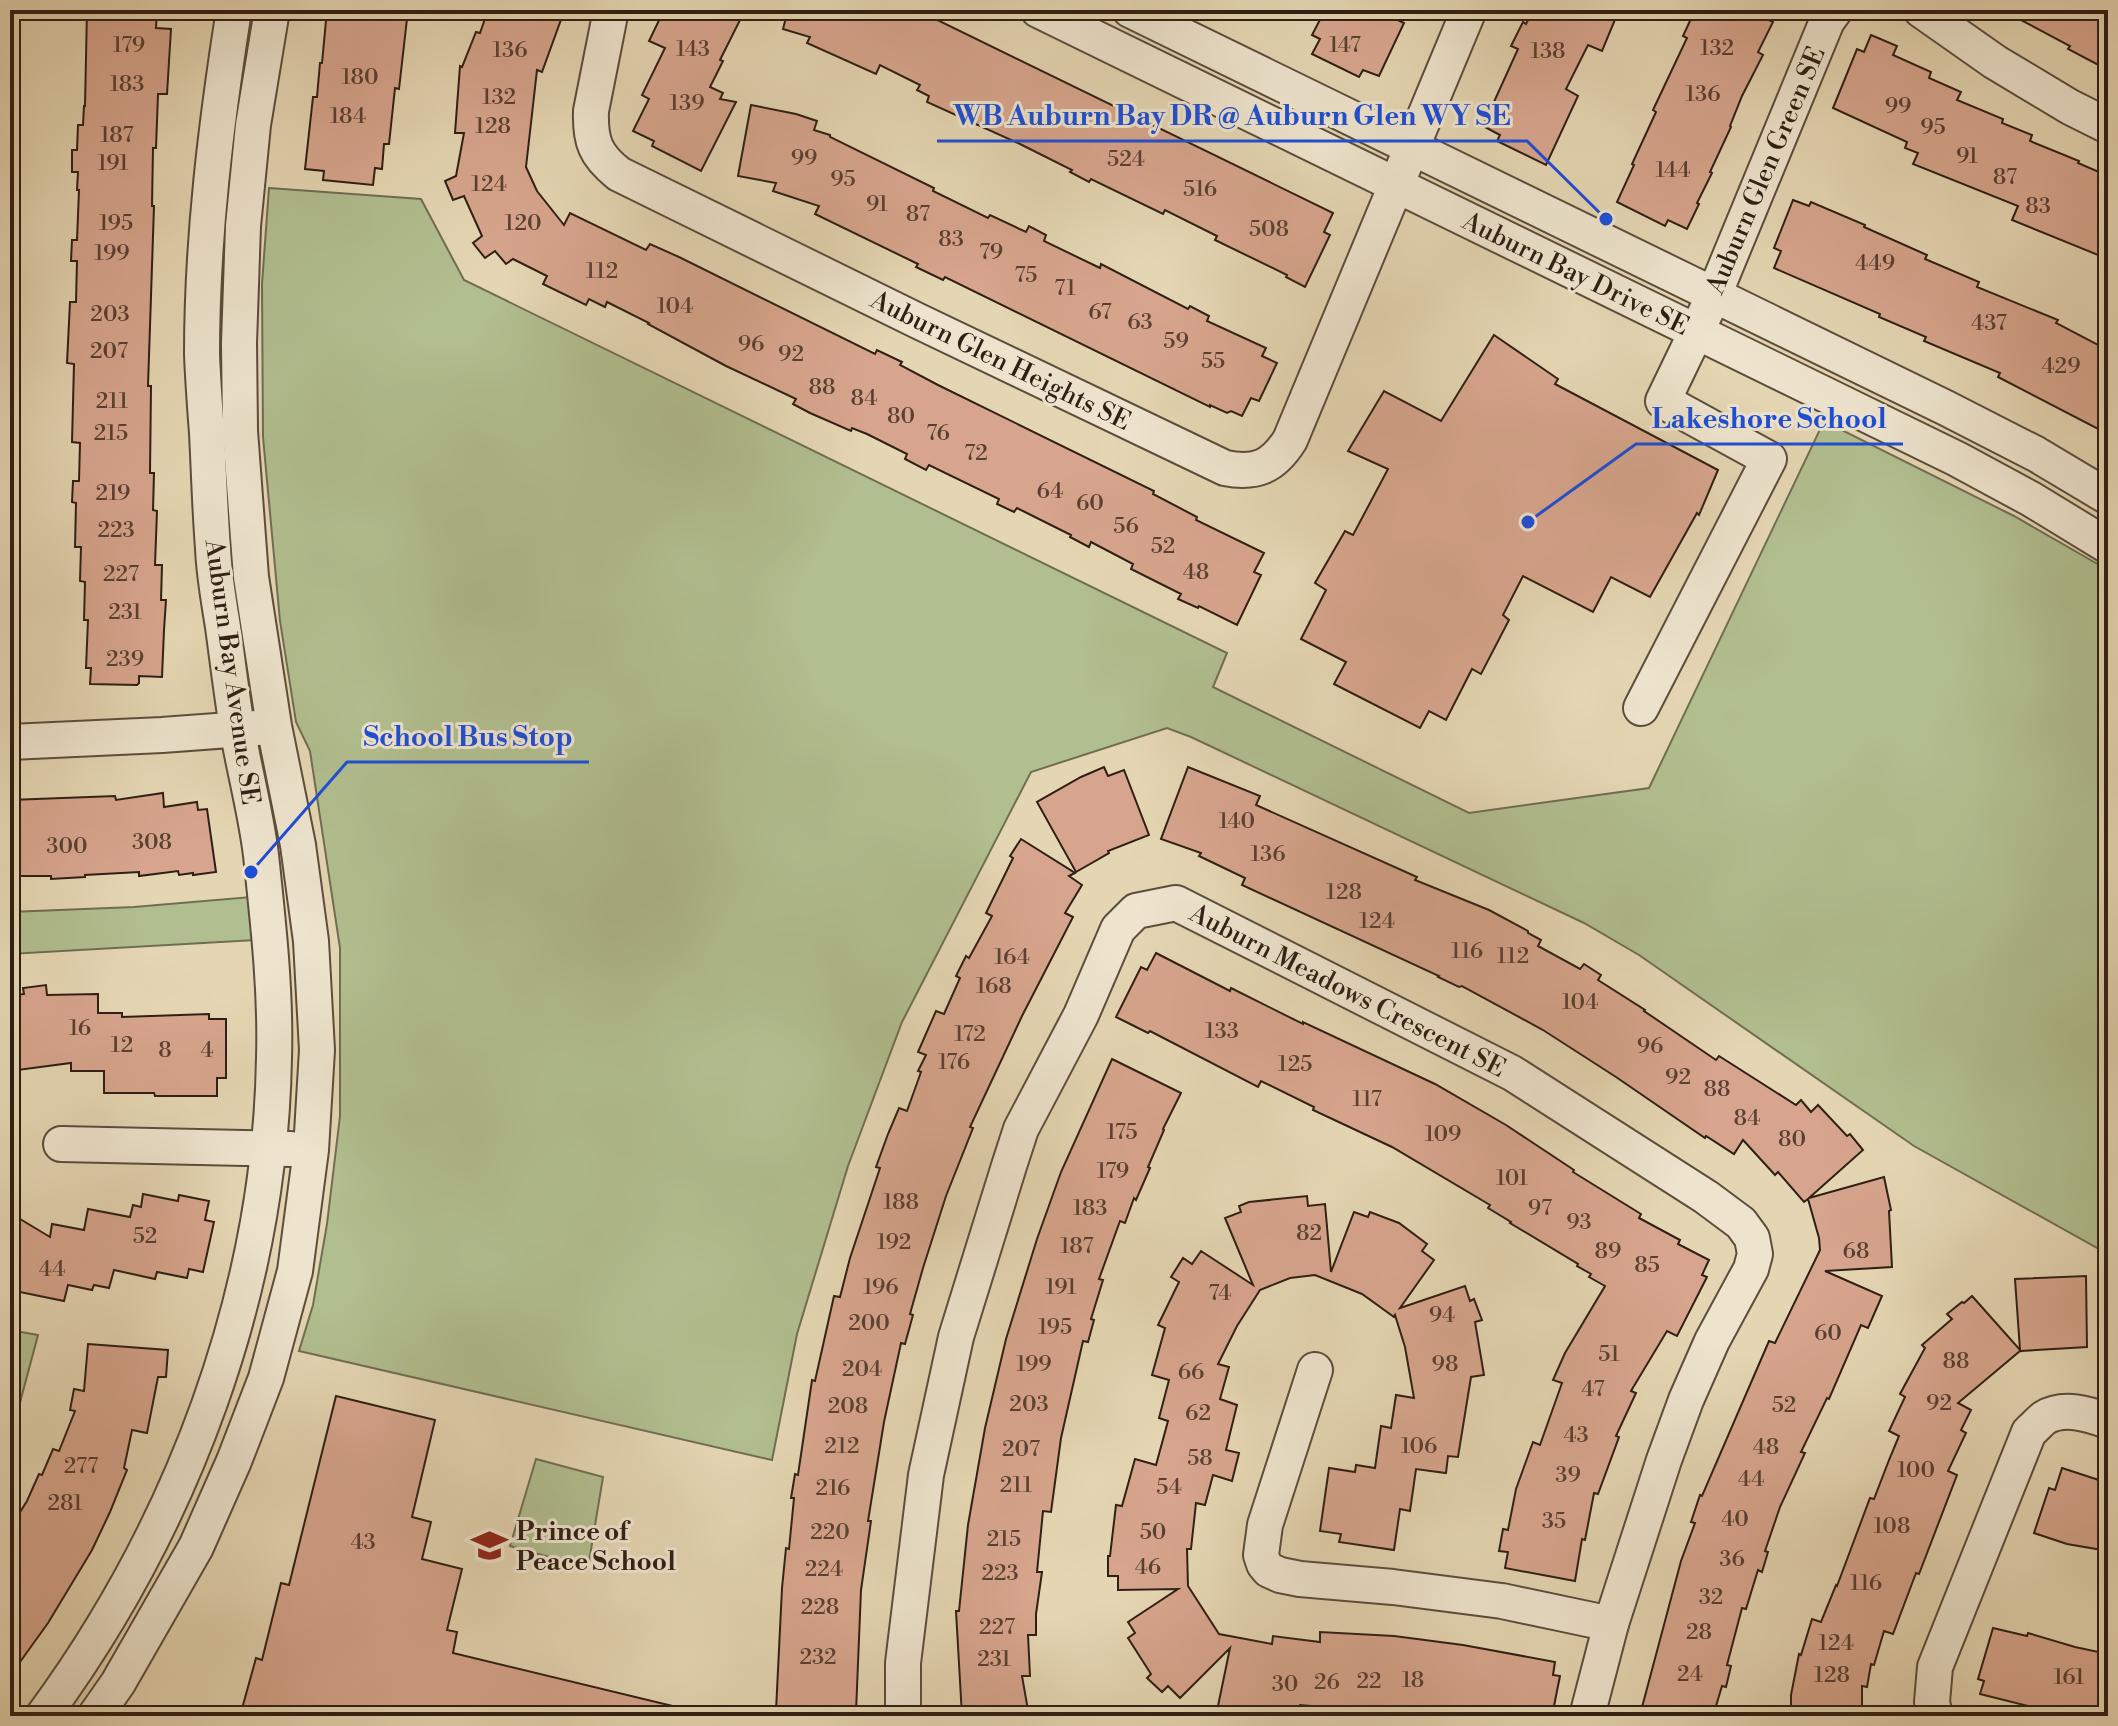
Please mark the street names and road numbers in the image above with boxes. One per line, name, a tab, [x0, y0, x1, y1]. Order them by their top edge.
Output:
street label: Auburn Glen Green SE	[1699, 42, 1833, 300]
street label: Auburn Bay Drive SE	[1456, 205, 1694, 343]
street label: Auburn Glen Heights SE	[864, 283, 1136, 438]
street label: Auburn Bay Avenue SE	[197, 536, 266, 807]
street label: Auburn Meadows Crescent SE	[1183, 897, 1511, 1085]

